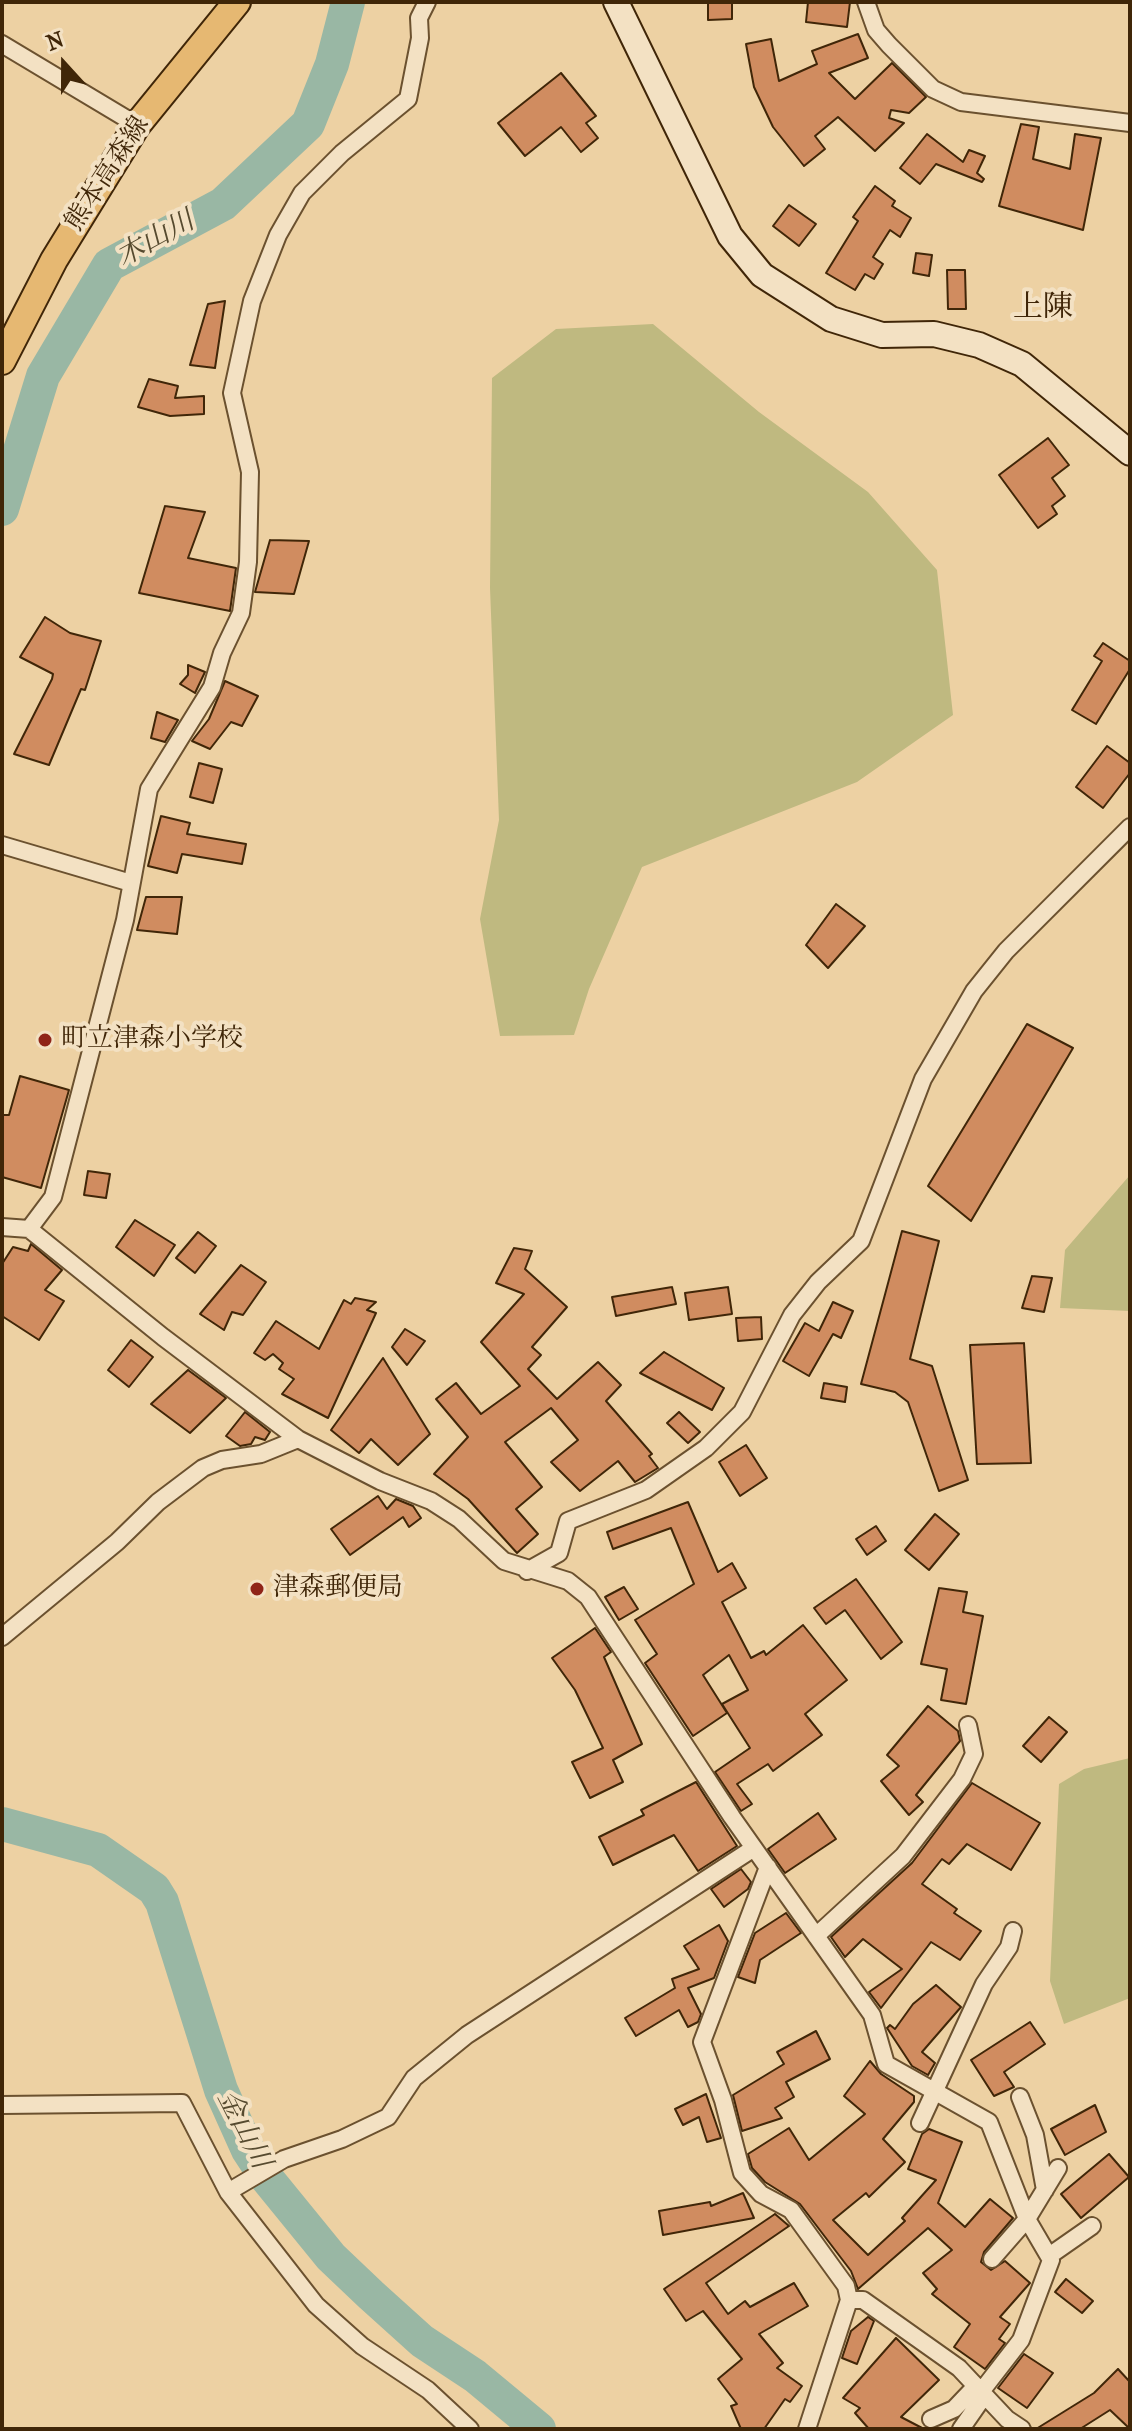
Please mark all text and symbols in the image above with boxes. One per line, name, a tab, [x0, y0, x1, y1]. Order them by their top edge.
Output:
north arrow	[24, 24, 104, 104]
text: N	[43, 26, 68, 57]
street label: 熊本高森線	[60, 111, 156, 237]
water label: 木山川	[111, 205, 201, 275]
district label: 上陳	[1013, 291, 1073, 327]
place label: 町立津森小学校	[61, 1024, 243, 1056]
marker: 町立津森小学校	[36, 1031, 54, 1049]
place label: 津森郵便局	[273, 1573, 403, 1605]
marker: 津森郵便局	[248, 1580, 266, 1598]
water label: 金山川	[209, 2085, 277, 2175]

